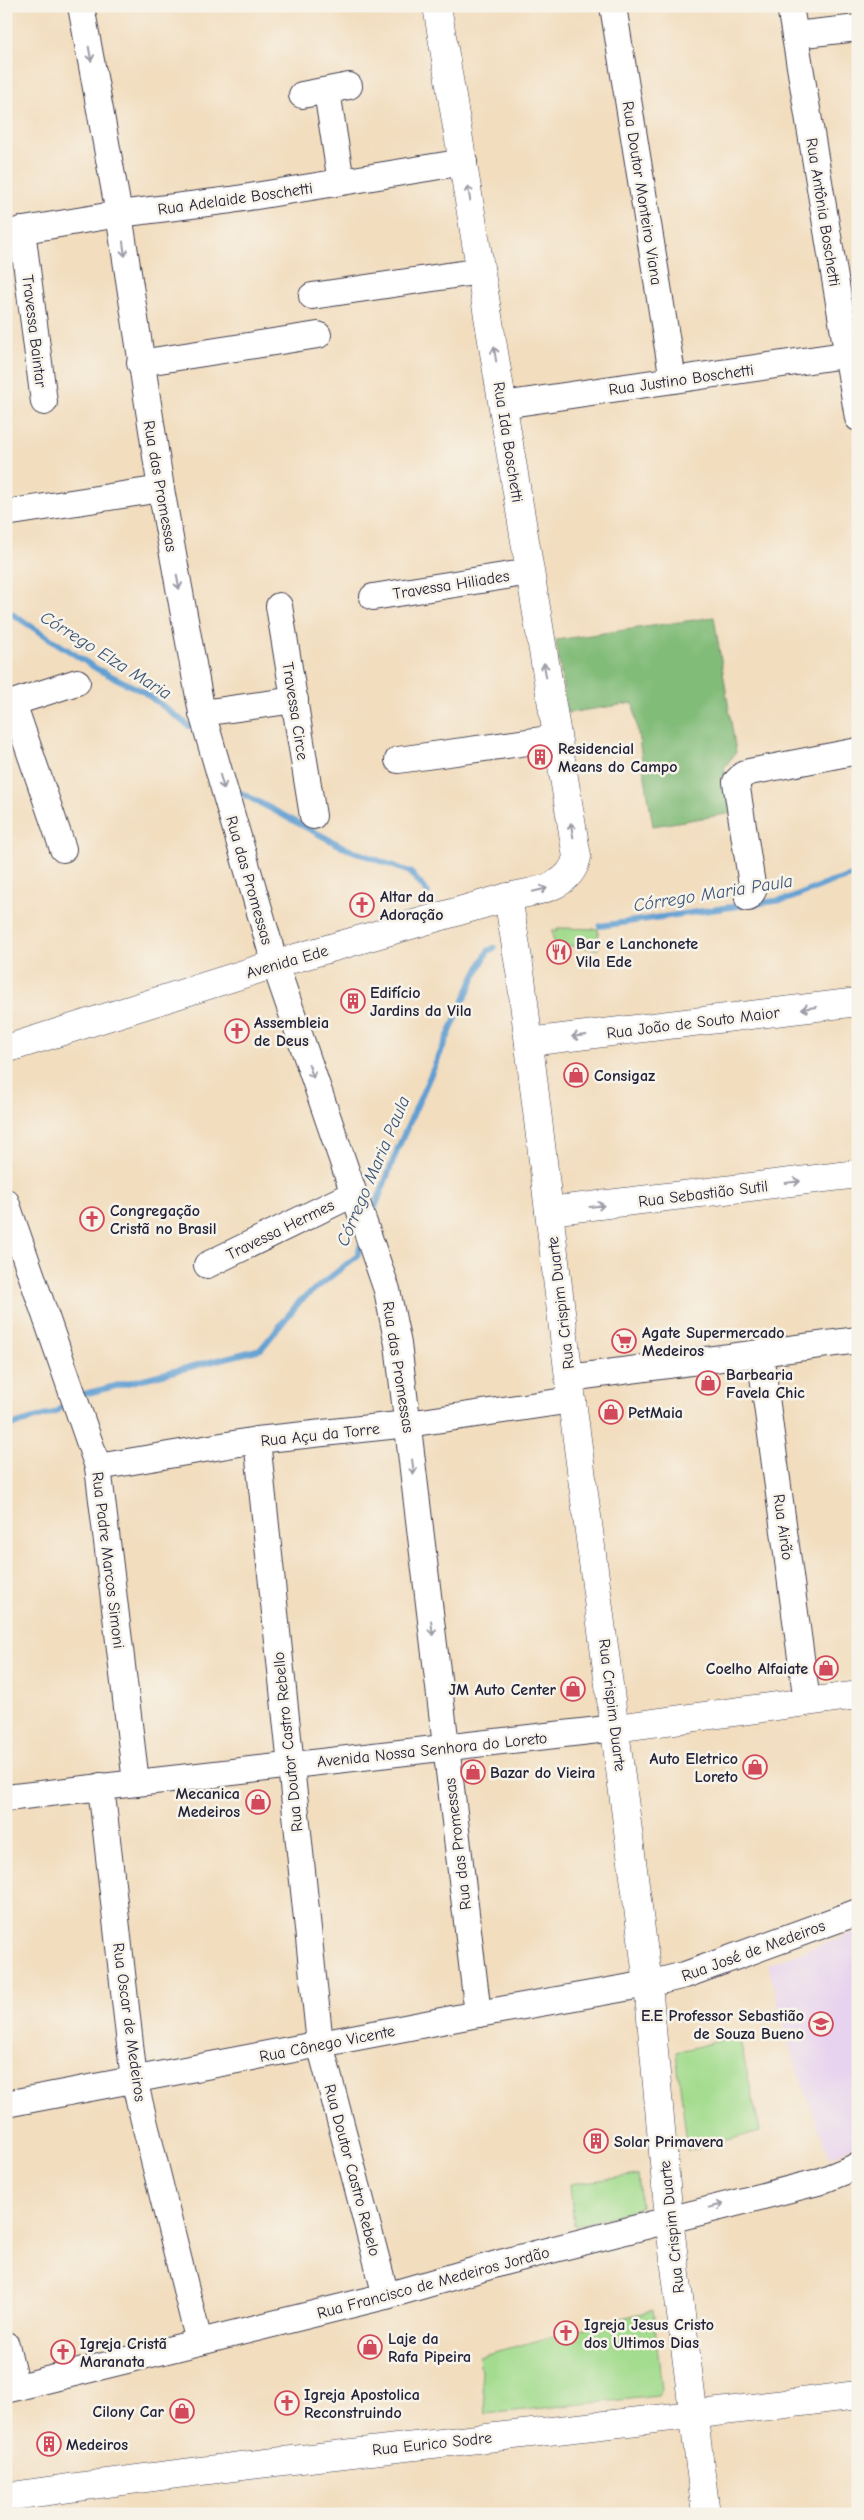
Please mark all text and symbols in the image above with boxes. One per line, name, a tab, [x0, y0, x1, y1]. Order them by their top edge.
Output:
one-way arrow	[85, 46, 95, 62]
street label: Rua Doutor Monteiro Viana	[619, 100, 665, 287]
street label: Rua Antônia Boschetti	[802, 137, 844, 288]
street label: Rua Adelaide Boschetti	[156, 179, 314, 219]
one-way arrow	[463, 186, 473, 202]
one-way arrow	[119, 240, 129, 256]
street label: Travessa Baintar	[18, 274, 50, 389]
one-way arrow	[490, 346, 500, 362]
street label: Rua Justino Boschetti	[607, 361, 755, 399]
street label: Rua Ida Boschetti	[490, 381, 526, 504]
street label: Rua das Promessas	[140, 419, 180, 554]
street label: Travessa Hiliades	[392, 567, 511, 603]
one-way arrow	[174, 573, 183, 589]
water label: Córrego Elza Maria	[36, 607, 175, 704]
street label: Travessa Circe	[278, 661, 312, 761]
one-way arrow	[540, 662, 550, 678]
place label: Residencial Means do Campo	[558, 740, 677, 776]
building icon: Residencial Means do Campo	[527, 744, 553, 770]
one-way arrow	[217, 774, 227, 790]
street label: Rua das Promessas	[222, 814, 276, 947]
one-way arrow	[567, 822, 577, 838]
water label: Córrego Maria Paula	[632, 871, 794, 916]
one-way arrow	[531, 885, 547, 894]
place label: Altar da Adoração	[380, 888, 443, 924]
church icon: Altar da Adoração	[349, 892, 375, 918]
place label: Bar e Lanchonete Vila Ede	[576, 935, 698, 971]
restaurant icon: Bar e Lanchonete Vila Ede	[546, 939, 572, 965]
street label: Avenida Ede	[244, 942, 330, 982]
place label: Edifício Jardins da Vila	[370, 984, 472, 1020]
building icon: Edifício Jardins da Vila	[340, 988, 366, 1014]
street label: Rua João de Souto Maior	[605, 1003, 781, 1043]
one-way arrow	[802, 1003, 818, 1013]
place label: Assembleia de Deus	[254, 1014, 329, 1050]
church icon: Assembleia de Deus	[224, 1018, 250, 1044]
one-way arrow	[571, 1031, 587, 1041]
shop icon: Consigaz	[563, 1062, 589, 1088]
one-way arrow	[307, 1063, 316, 1078]
place label: Consigaz	[594, 1067, 655, 1085]
water label: Córrego Maria Paula	[332, 1093, 415, 1249]
street label: Rua Sebastião Sutil	[637, 1177, 769, 1211]
one-way arrow	[785, 1177, 801, 1187]
street label: Travessa Hermes	[224, 1196, 338, 1264]
one-way arrow	[589, 1200, 605, 1210]
place label: Congregação Cristã no Brasil	[110, 1202, 216, 1238]
church icon: Congregação Cristã no Brasil	[79, 1206, 105, 1232]
street label: Rua Crispim Duarte	[544, 1236, 578, 1370]
street label: Rua das Promessas	[379, 1300, 417, 1435]
place label: Agate Supermercado Medeiros	[642, 1324, 785, 1360]
supermarket icon: Agate Supermercado Medeiros	[611, 1328, 637, 1354]
place label: Barbearia Favela Chic	[726, 1366, 805, 1402]
shop icon: Barbearia Favela Chic	[695, 1370, 721, 1396]
shop icon: PetMaia	[598, 1399, 624, 1425]
place label: PetMaia	[628, 1404, 683, 1422]
street label: Rua Açu da Torre	[260, 1420, 381, 1450]
one-way arrow	[408, 1459, 418, 1475]
street label: Rua Padre Marcos Simoni	[88, 1471, 128, 1650]
street label: Rua Airão	[769, 1493, 797, 1561]
one-way arrow	[427, 1620, 437, 1636]
street label: Rua Crispim Duarte	[595, 1638, 629, 1772]
street label: Rua Doutor Castro Rebello	[270, 1651, 306, 1833]
shop icon: Coelho Alfaiate	[813, 1655, 839, 1681]
place label: Coelho Alfaiate	[706, 1660, 808, 1678]
shop icon: JM Auto Center	[560, 1676, 586, 1702]
place label: JM Auto Center	[449, 1681, 557, 1699]
street label: Avenida Nossa Senhora do Loreto	[316, 1729, 548, 1771]
place label: Auto Eletrico Loreto	[650, 1750, 738, 1786]
shop icon: Auto Eletrico Loreto	[742, 1754, 768, 1780]
shop icon: Bazar do Vieira	[460, 1759, 486, 1785]
place label: Bazar do Vieira	[490, 1764, 595, 1782]
street label: Rua das Promessas	[441, 1776, 475, 1911]
place label: Mecanica Medeiros	[175, 1785, 240, 1821]
shop icon: Mecanica Medeiros	[245, 1789, 271, 1815]
street label: Rua José de Medeiros	[679, 1916, 828, 1985]
street label: Rua Oscar de Medeiros	[109, 1941, 149, 2103]
place label: E.E Professor Sebastião de Souza Bueno	[641, 2007, 804, 2043]
school or university icon: E.E Professor Sebastião de Souza Bueno	[808, 2011, 834, 2037]
street label: Rua Cônego Vicente	[258, 2022, 396, 2066]
street label: Rua Doutor Castro Rebelo	[320, 2082, 384, 2258]
building icon: Solar Primavera	[583, 2128, 609, 2154]
place label: Solar Primavera	[614, 2133, 724, 2151]
street label: Rua Crispim Duarte	[656, 2160, 688, 2294]
one-way arrow	[708, 2201, 724, 2211]
street label: Rua Francisco de Medeiros Jordão	[315, 2243, 551, 2323]
place label: Igreja Jesus Cristo dos Ultimos Dias	[584, 2316, 714, 2352]
church icon: Igreja Jesus Cristo dos Ultimos Dias	[553, 2320, 579, 2346]
place label: Laje da Rafa Pipeira	[388, 2330, 471, 2366]
shop icon: Laje da Rafa Pipeira	[357, 2334, 383, 2360]
place label: Igreja Cristã Maranata	[80, 2335, 167, 2371]
church icon: Igreja Cristã Maranata	[50, 2339, 76, 2365]
place label: Igreja Apostolica Reconstruindo	[304, 2386, 420, 2422]
church icon: Igreja Apostolica Reconstruindo	[274, 2390, 300, 2416]
shop icon: Cilony Car	[169, 2398, 195, 2424]
place label: Cilony Car	[93, 2403, 165, 2421]
street label: Rua Eurico Sodre	[371, 2429, 493, 2459]
building icon: Medeiros	[36, 2431, 62, 2457]
place label: Medeiros	[66, 2436, 128, 2454]

